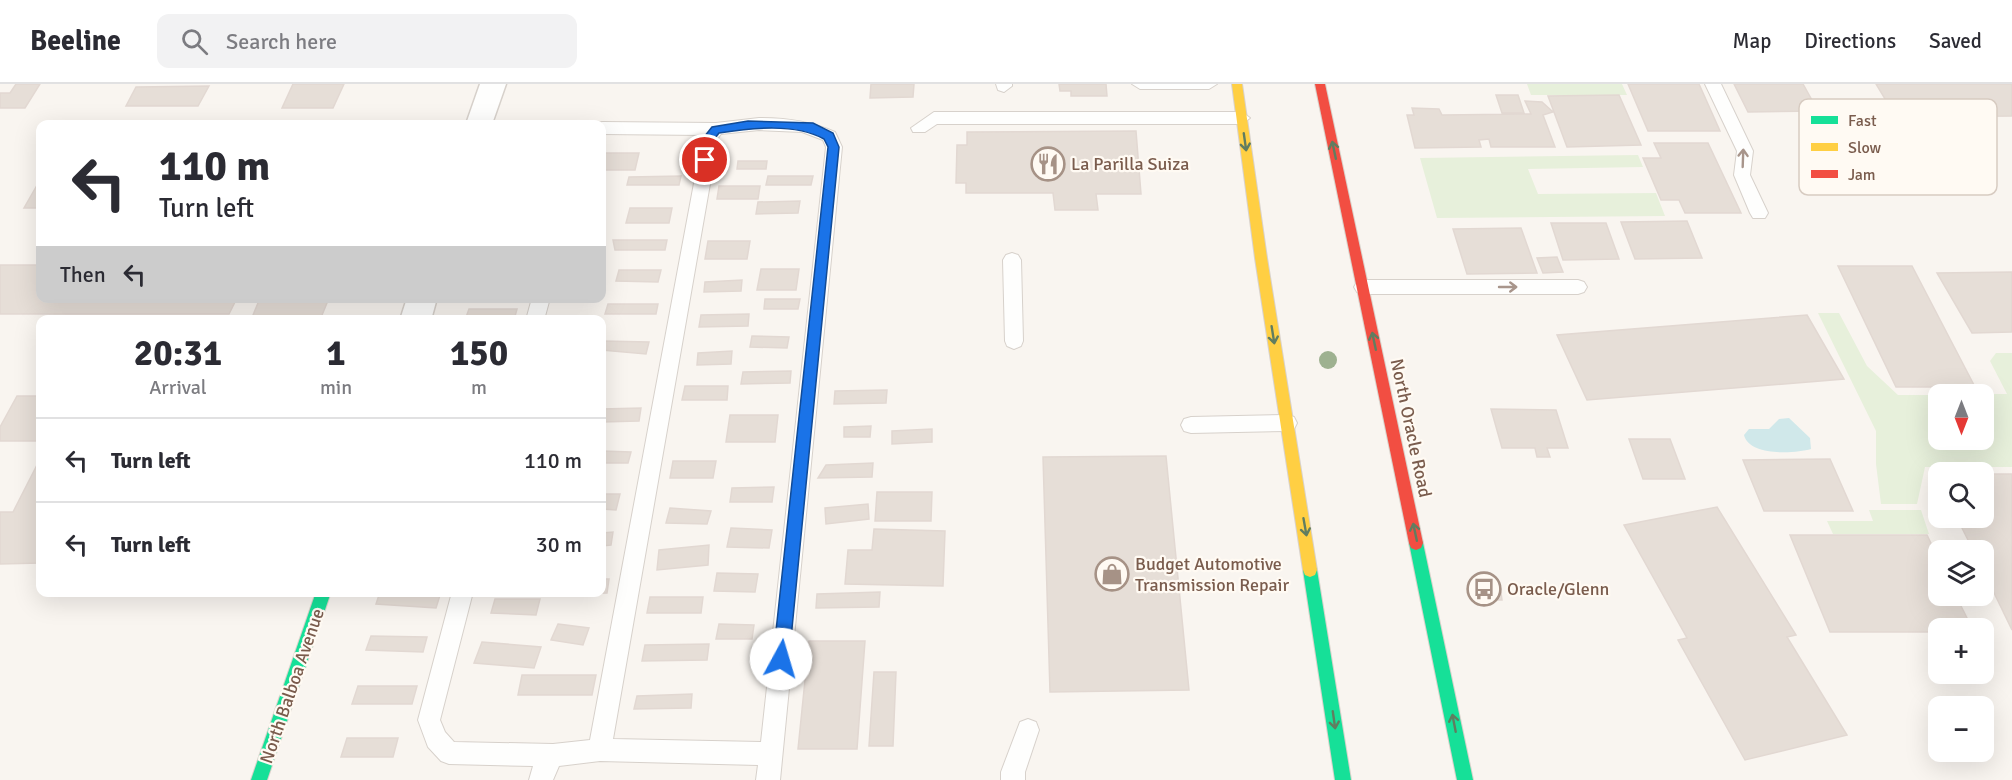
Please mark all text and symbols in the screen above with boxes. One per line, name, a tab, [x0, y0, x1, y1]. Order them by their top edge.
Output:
search box	[157, 14, 577, 68]
text: Beeline	[30, 24, 121, 58]
icon: search	[178, 25, 211, 58]
text: Search here	[226, 28, 337, 55]
text: Map	[1733, 28, 1771, 54]
text: Directions	[1804, 28, 1896, 54]
text: Saved	[1929, 28, 1982, 54]
legend	[1799, 99, 1997, 195]
text: Fast	[1848, 111, 1877, 131]
one-way arrow	[1240, 132, 1251, 151]
pin	[679, 134, 730, 185]
text: Slow	[1848, 138, 1882, 158]
text: 110 m	[159, 141, 270, 192]
one-way arrow	[1327, 141, 1339, 160]
icon: arrive	[688, 143, 721, 176]
icon: left	[60, 144, 138, 222]
restaurant icon: La Parilla Suiza	[1030, 146, 1066, 182]
one-way arrow	[1737, 149, 1749, 168]
place label: La Parilla Suiza	[1071, 153, 1189, 175]
text: Jam	[1848, 165, 1876, 185]
text: Turn left	[159, 192, 254, 225]
icon: left	[118, 258, 151, 291]
text: Then	[60, 261, 106, 288]
one-way arrow	[1498, 281, 1518, 293]
one-way arrow	[1268, 325, 1279, 344]
text: 20:31	[134, 331, 222, 376]
text: 1	[326, 331, 346, 376]
text: 150	[450, 331, 508, 376]
one-way arrow	[1368, 332, 1379, 351]
street label: North Oracle Road	[1386, 357, 1436, 499]
text: Arrival	[149, 375, 207, 400]
text: min	[320, 375, 352, 400]
text: m	[471, 375, 487, 400]
north arrow	[1928, 384, 1994, 450]
map controls	[1928, 384, 1994, 762]
icon: left	[60, 444, 93, 477]
text: Turn left	[111, 447, 191, 474]
text: 110 m	[524, 447, 582, 474]
button: search	[1928, 462, 1994, 528]
one-way arrow	[1300, 517, 1311, 537]
one-way arrow	[1409, 522, 1420, 542]
icon: left	[60, 528, 93, 561]
text: Turn left	[111, 531, 191, 558]
text: 30 m	[536, 531, 582, 558]
button: layers	[1928, 540, 1994, 606]
place label: Budget Automotive Transmission Repair	[1135, 553, 1289, 596]
shop icon: Budget Automotive Transmission Repair	[1094, 556, 1130, 592]
bus stop icon: Oracle/Glenn	[1466, 571, 1502, 607]
place label: Oracle/Glenn	[1507, 578, 1609, 600]
street label: North Balboa Avenue	[255, 606, 329, 766]
button: +	[1928, 618, 1994, 684]
position arrow	[749, 627, 813, 691]
button: −	[1928, 696, 1994, 762]
one-way arrow	[1329, 710, 1340, 730]
one-way arrow	[1448, 713, 1459, 733]

